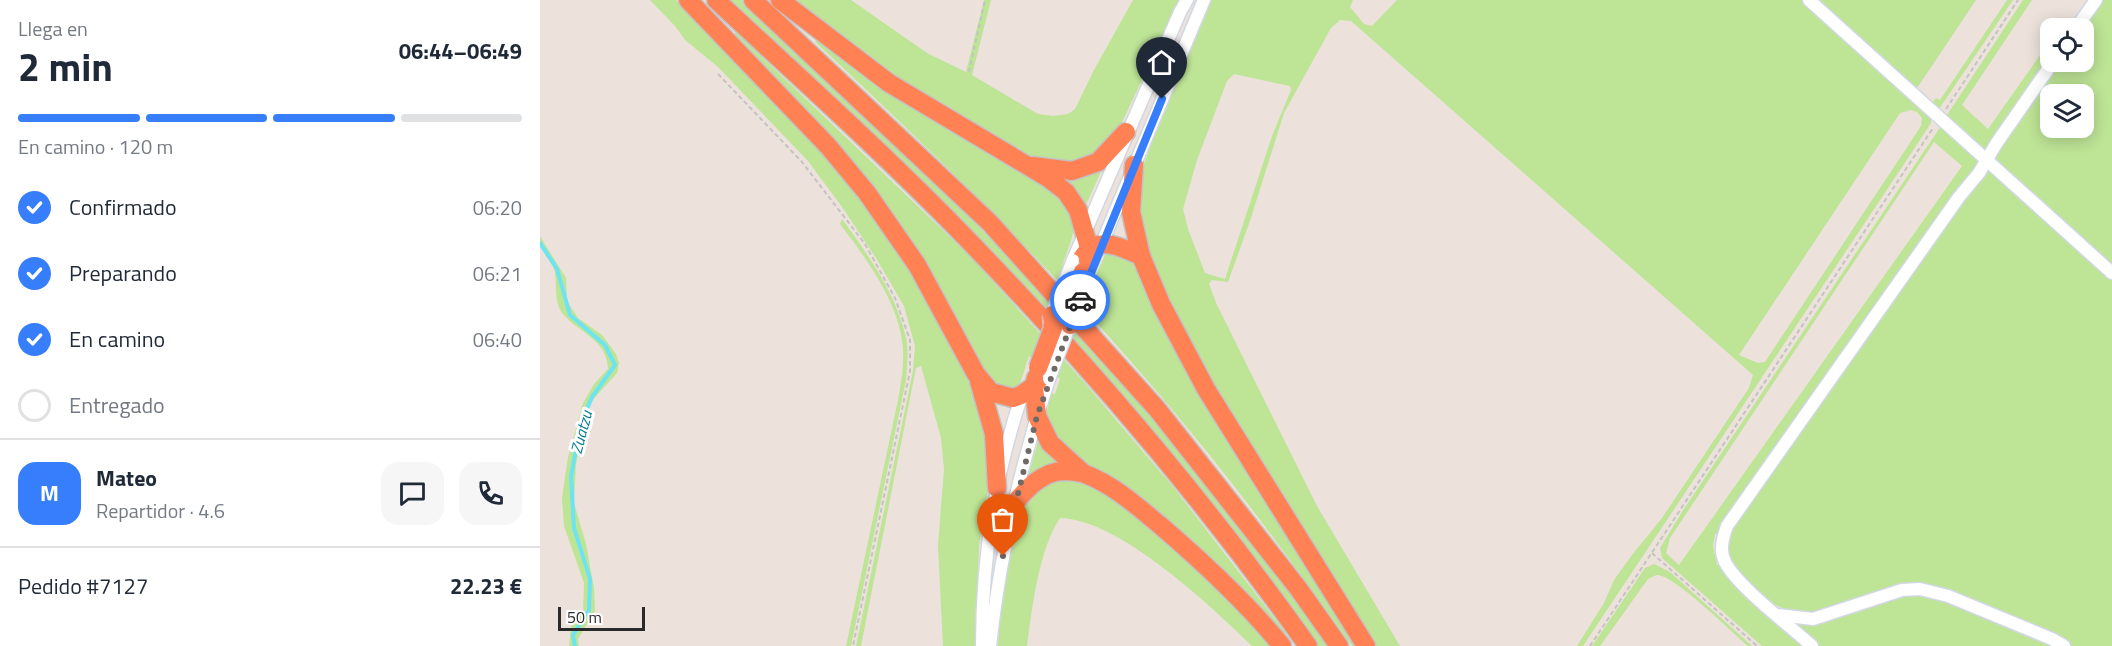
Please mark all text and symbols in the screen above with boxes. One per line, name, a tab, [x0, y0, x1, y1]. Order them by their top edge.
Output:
text: Llega en	[18, 13, 88, 44]
map controls	[2040, 18, 2094, 138]
button: locate	[2040, 18, 2094, 72]
text: 06:44–06:49	[399, 34, 522, 68]
text: 2 min	[18, 37, 113, 96]
pin	[1136, 37, 1187, 99]
icon: home	[1145, 46, 1178, 79]
button: layers	[2040, 84, 2094, 138]
text: En camino · 120 m	[18, 131, 173, 162]
text: Confirmado	[69, 190, 177, 224]
icon: check	[18, 191, 51, 224]
text: 06:20	[473, 192, 522, 223]
text: Preparando	[69, 256, 177, 290]
icon: check	[18, 257, 51, 290]
text: 06:21	[473, 258, 522, 289]
courier	[1050, 270, 1110, 330]
icon: car	[1064, 284, 1097, 317]
text: En camino	[69, 322, 165, 356]
icon: check	[18, 323, 51, 356]
text: 06:40	[473, 324, 522, 355]
text: Entregado	[69, 388, 165, 422]
water label: Zuatzu	[564, 407, 598, 456]
text: Mateo	[96, 461, 157, 495]
button: chat	[381, 462, 444, 525]
button: phone	[459, 462, 522, 525]
text: M	[40, 476, 59, 510]
pin	[977, 494, 1028, 556]
text: Repartidor · 4.6	[96, 495, 225, 526]
icon: bag	[986, 503, 1019, 536]
text: Pedido #7127	[18, 569, 148, 603]
text: 22.23 €	[450, 569, 522, 603]
scale bar	[558, 604, 645, 632]
text: 50 m	[567, 605, 602, 629]

